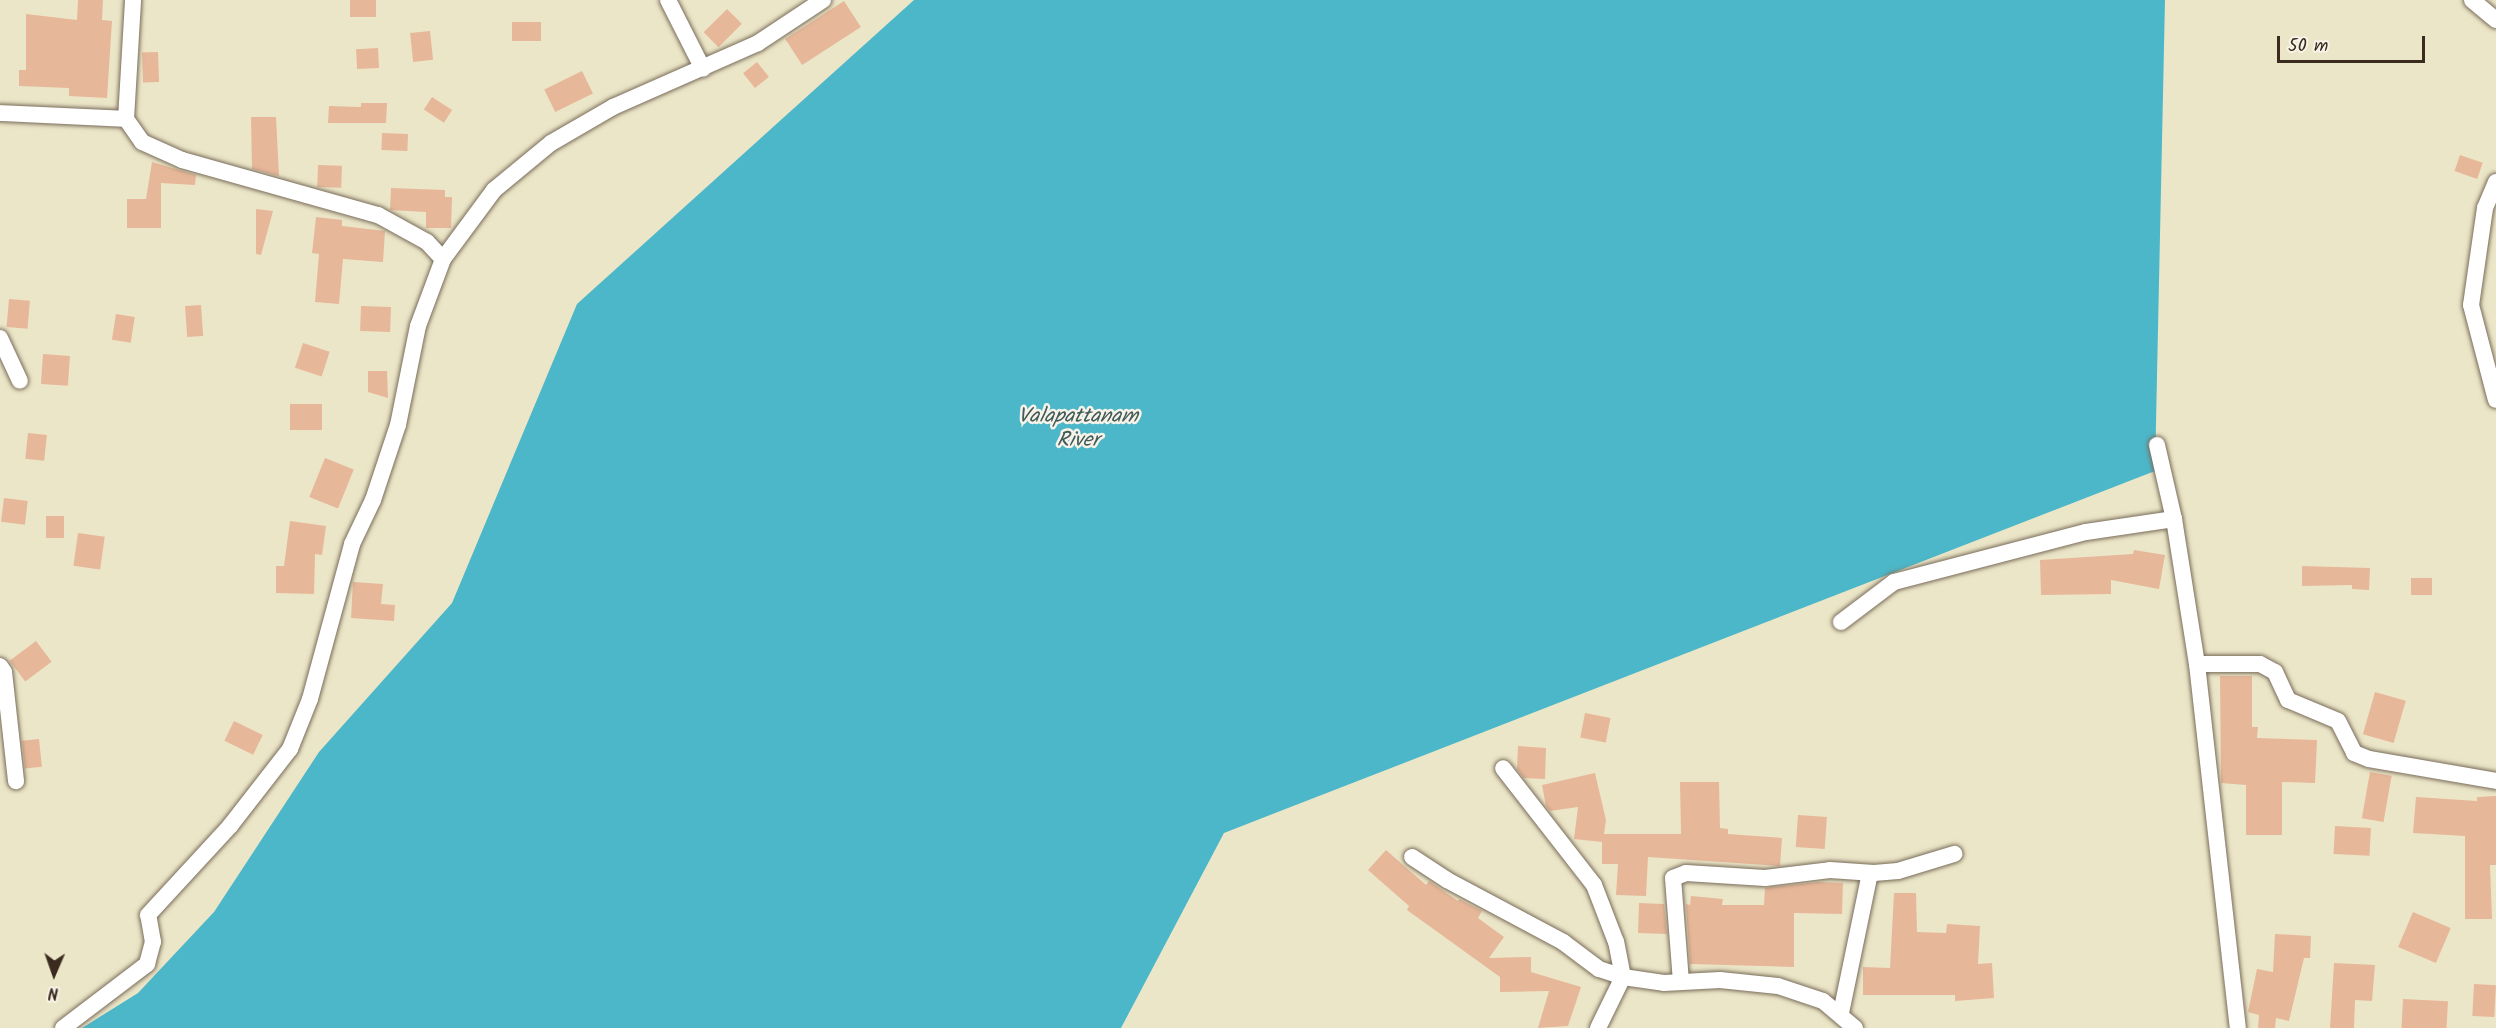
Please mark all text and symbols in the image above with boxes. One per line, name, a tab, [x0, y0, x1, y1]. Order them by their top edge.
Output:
scale bar	[2280, 24, 2428, 62]
text: 50 m	[2288, 32, 2328, 61]
water label: Valapattanam River	[1018, 404, 1138, 454]
north arrow	[24, 944, 84, 1004]
text: N	[48, 980, 59, 1005]

